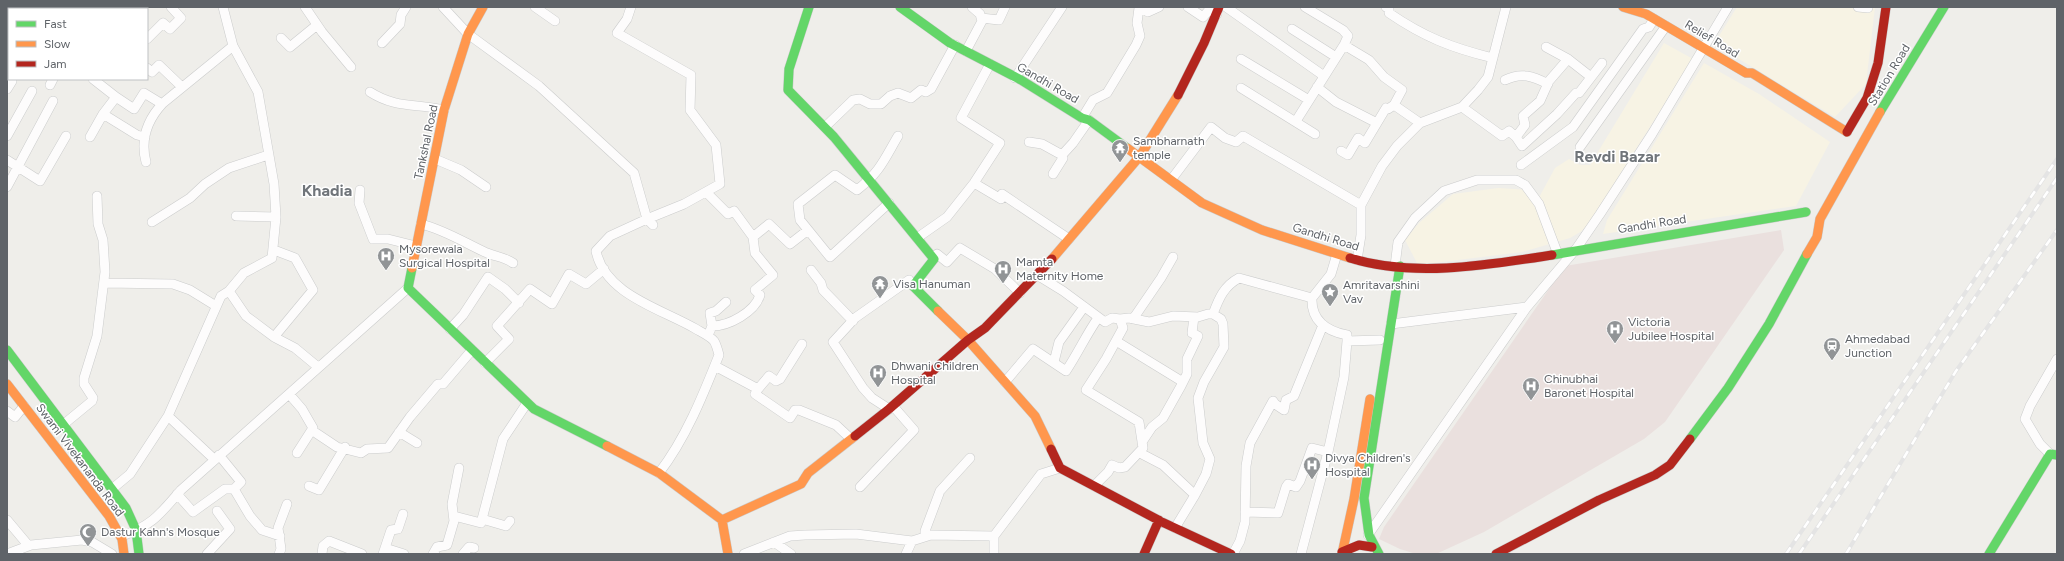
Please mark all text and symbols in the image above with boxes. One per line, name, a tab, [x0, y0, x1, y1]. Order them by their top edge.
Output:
legend	[8, 8, 148, 80]
text: Fast	[44, 17, 67, 31]
street label: Relief Road	[1682, 17, 1742, 61]
text: Slow	[44, 37, 71, 51]
street label: Station Road	[1865, 42, 1913, 108]
text: Jam	[44, 57, 67, 71]
street label: Gandhi Road	[1015, 60, 1081, 106]
street label: Tankshal Road	[411, 103, 441, 181]
place label: Sambharnath temple	[1133, 134, 1205, 162]
temple icon: Sambharnath temple	[1110, 138, 1130, 163]
district label: Revdi Bazar	[1574, 147, 1660, 166]
district label: Khadia	[302, 181, 352, 200]
street label: Gandhi Road	[1617, 212, 1687, 236]
street label: Gandhi Road	[1291, 220, 1361, 254]
place label: Mysorewala Surgical Hospital	[399, 242, 490, 270]
hospital icon: Mysorewala Surgical Hospital	[376, 246, 396, 271]
place label: Mamta Maternity Home	[1016, 255, 1104, 283]
hospital icon: Mamta Maternity Home	[993, 259, 1013, 284]
temple icon: Visa Hanuman	[870, 274, 890, 299]
place label: Visa Hanuman	[893, 277, 971, 291]
place label: Amritavarshini Vav	[1343, 278, 1420, 306]
place icon: Amritavarshini Vav	[1320, 282, 1340, 307]
place label: Victoria Jubilee Hospital	[1628, 315, 1714, 343]
hospital icon: Victoria Jubilee Hospital	[1605, 319, 1625, 344]
place label: Ahmedabad Junction	[1845, 332, 1910, 360]
station icon: Ahmedabad Junction	[1822, 336, 1842, 361]
place label: Dhwani Children Hospital	[891, 359, 979, 387]
hospital icon: Dhwani Children Hospital	[868, 363, 888, 388]
place label: Chinubhai Baronet Hospital	[1544, 372, 1634, 400]
hospital icon: Chinubhai Baronet Hospital	[1521, 376, 1541, 401]
street label: Swami Vivekananda Road	[33, 401, 127, 519]
place label: Divya Children's Hospital	[1325, 451, 1411, 479]
hospital icon: Divya Children's Hospital	[1302, 455, 1322, 480]
mosque icon: Dastur Kahn's Mosque	[78, 522, 98, 547]
place label: Dastur Kahn's Mosque	[101, 525, 220, 539]

